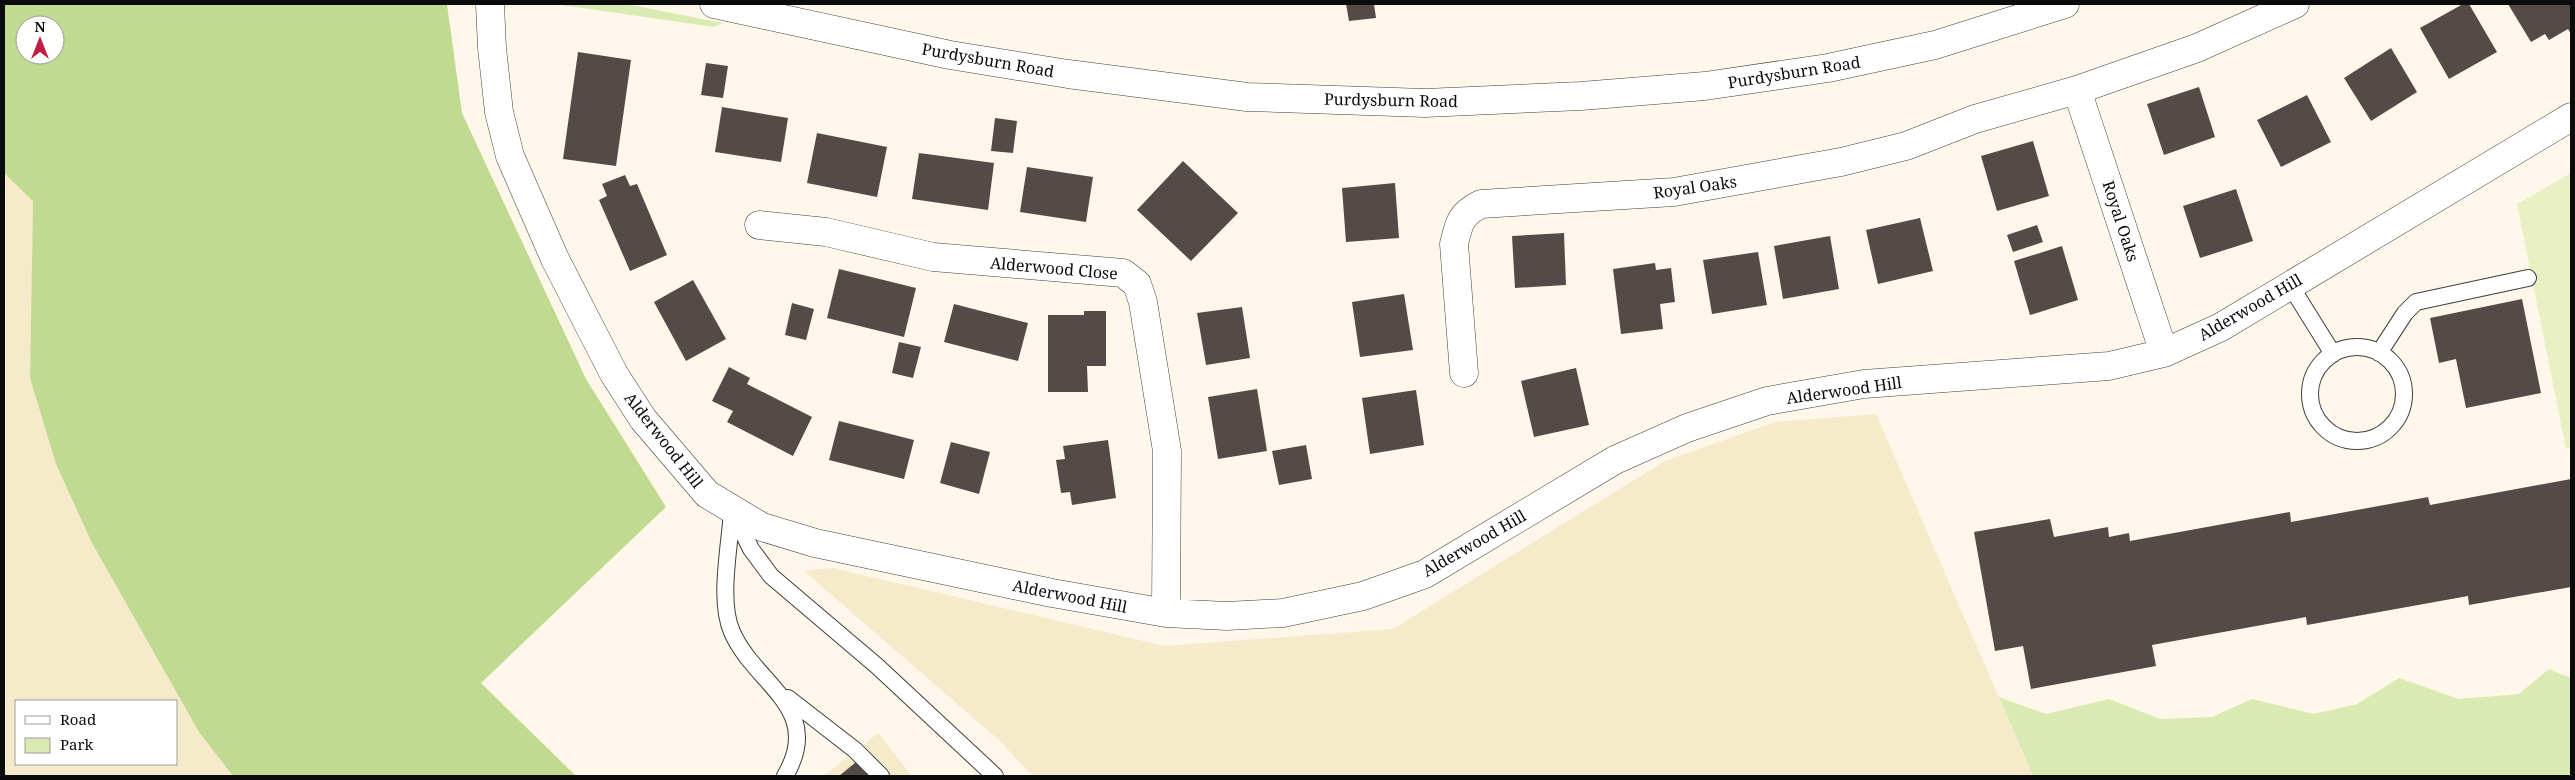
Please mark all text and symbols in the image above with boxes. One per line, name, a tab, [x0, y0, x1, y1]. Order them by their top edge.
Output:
north arrow	[15, 15, 65, 65]
text: N	[34, 17, 46, 36]
street label: Purdysburn Road	[920, 38, 1056, 82]
street label: Purdysburn Road	[1726, 51, 1862, 93]
street label: Purdysburn Road	[1324, 88, 1458, 112]
street label: Royal Oaks	[1652, 170, 1738, 204]
street label: Royal Oaks	[2098, 178, 2144, 264]
street label: Alderwood Close	[989, 251, 1119, 285]
street label: Alderwood Hill	[2194, 268, 2306, 346]
street label: Alderwood Hill	[1785, 371, 1903, 409]
street label: Alderwood Hill	[620, 387, 708, 493]
street label: Alderwood Hill	[1418, 504, 1530, 582]
street label: Alderwood Hill	[1011, 574, 1129, 618]
legend	[15, 700, 178, 765]
text: Road	[60, 709, 96, 729]
text: Park	[60, 734, 94, 754]

